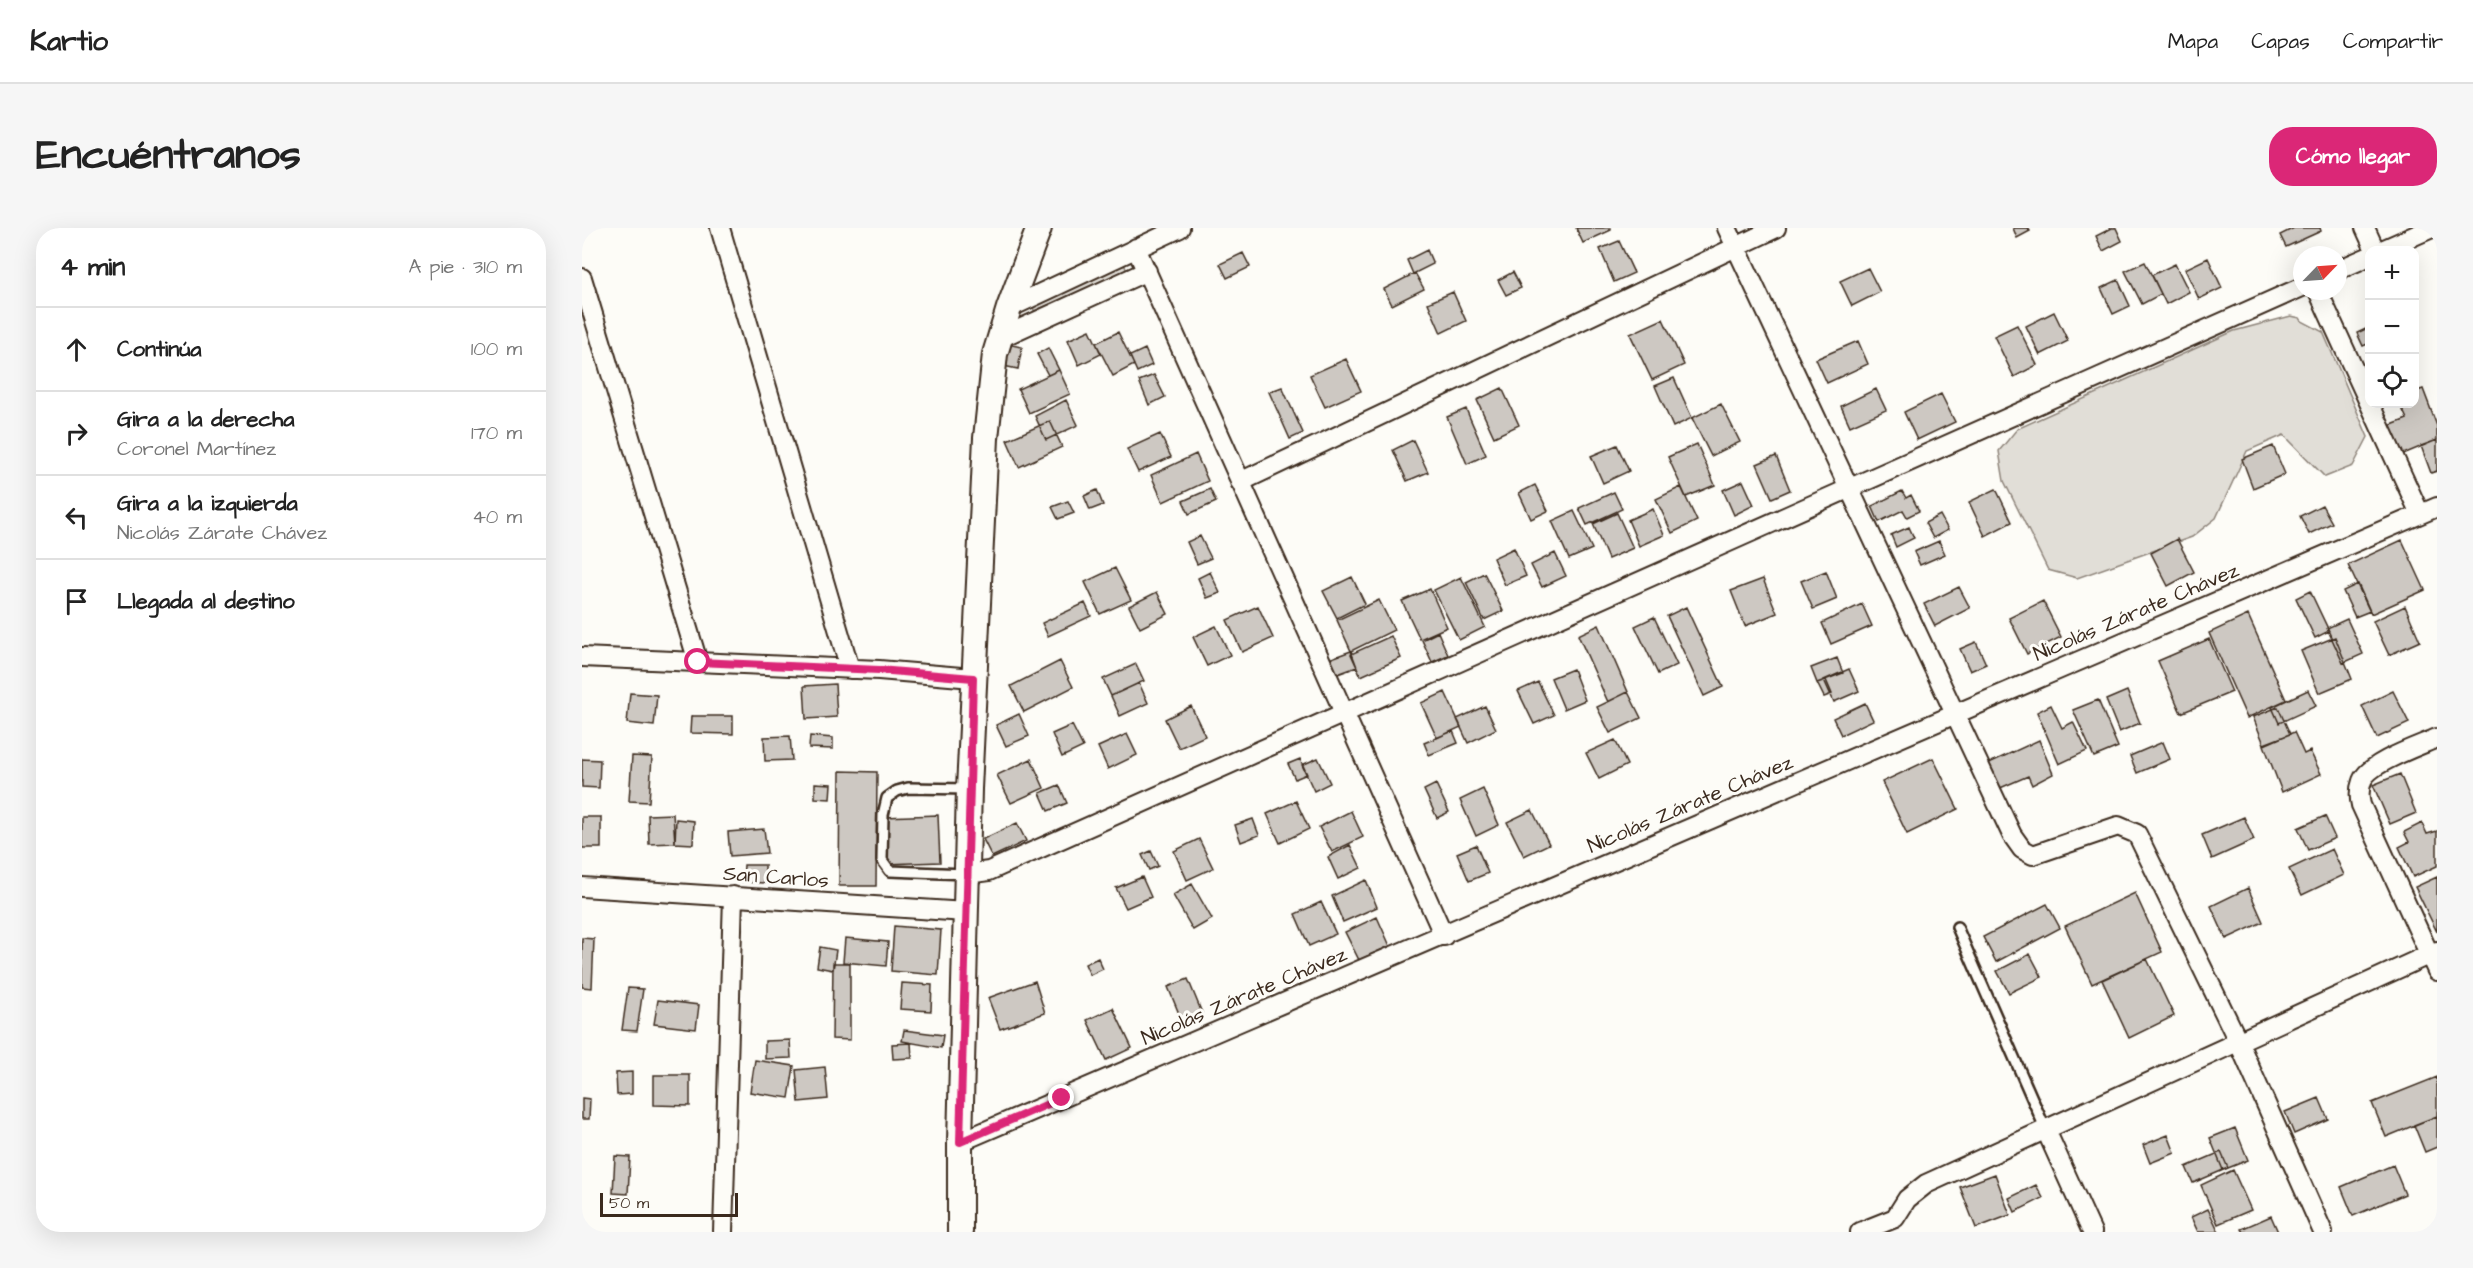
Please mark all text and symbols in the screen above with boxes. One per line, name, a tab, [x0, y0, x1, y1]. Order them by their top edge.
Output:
text: Kartio	[30, 22, 108, 61]
text: Mapa	[2168, 27, 2218, 56]
text: Capas	[2251, 27, 2310, 56]
text: Compartir	[2343, 27, 2443, 56]
text: Encuéntranos	[36, 127, 301, 185]
button: Cómo llegar	[2269, 127, 2437, 186]
north arrow	[2293, 246, 2347, 300]
map controls	[2365, 246, 2419, 408]
button: +	[2365, 246, 2419, 300]
text: 4 min	[60, 249, 125, 285]
text: A pie · 310 m	[408, 253, 522, 281]
button: −	[2365, 300, 2419, 354]
icon: ahead	[60, 333, 93, 366]
text: Continúa	[117, 334, 202, 365]
text: 100 m	[471, 335, 522, 363]
button: locate	[2365, 354, 2419, 408]
text: Gira a la derecha	[117, 404, 294, 435]
icon: right	[60, 417, 93, 450]
text: 170 m	[471, 419, 522, 447]
text: Coronel Martínez	[117, 435, 276, 463]
text: Gira a la izquierda	[117, 488, 298, 519]
icon: left	[60, 501, 93, 534]
text: 40 m	[472, 503, 522, 531]
text: Nicolás Zárate Chávez	[117, 519, 327, 547]
street label: Nicolás Zárate Chávez	[2029, 555, 2244, 668]
icon: arrive	[60, 585, 93, 618]
text: Llegada al destino	[117, 586, 295, 617]
route start	[684, 648, 710, 674]
street label: Nicolás Zárate Chávez	[1583, 747, 1798, 860]
street label: San Carlos	[722, 859, 830, 895]
street label: Nicolás Zárate Chávez	[1137, 939, 1352, 1052]
route end	[1048, 1084, 1074, 1110]
scale bar	[600, 1190, 738, 1218]
text: 50 m	[609, 1192, 649, 1214]

